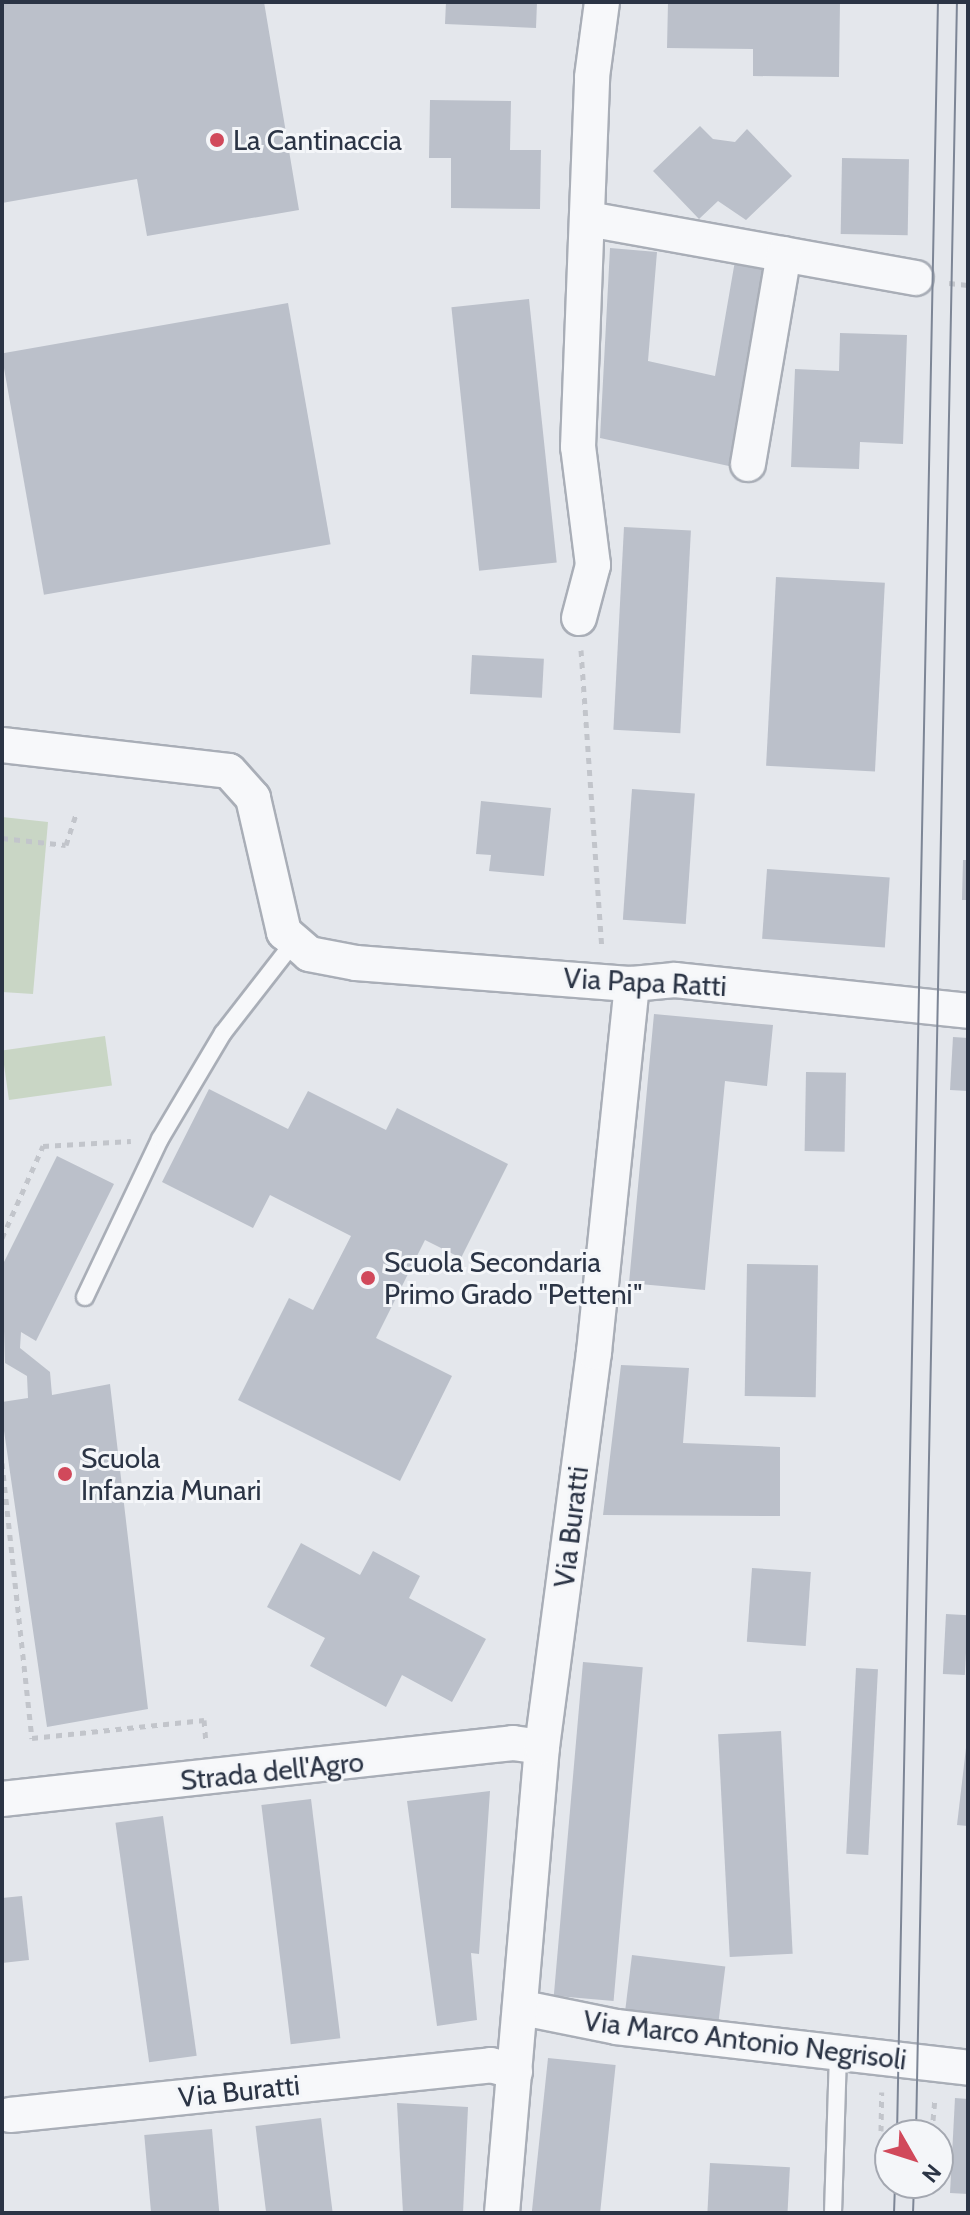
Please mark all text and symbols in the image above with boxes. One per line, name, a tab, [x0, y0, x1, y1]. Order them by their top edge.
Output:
place label: La Cantinaccia	[233, 123, 402, 157]
marker: La Cantinaccia	[208, 131, 226, 149]
street label: Via Papa Ratti	[563, 961, 727, 1003]
place label: Scuola Secondaria Primo Grado "Petteni"	[384, 1245, 642, 1311]
marker: Scuola Secondaria Primo Grado "Petteni"	[359, 1269, 377, 1287]
place label: Scuola Infanzia Munari	[81, 1441, 261, 1507]
street label: Via Buratti	[547, 1464, 595, 1590]
marker: Scuola Infanzia Munari	[56, 1465, 74, 1483]
street label: Strada dell'Agro	[179, 1745, 365, 1797]
street label: Via Marco Antonio Negrisoli	[582, 2004, 908, 2076]
street label: Via Buratti	[177, 2068, 301, 2114]
north arrow	[874, 2119, 954, 2199]
text: N	[916, 2159, 947, 2188]

